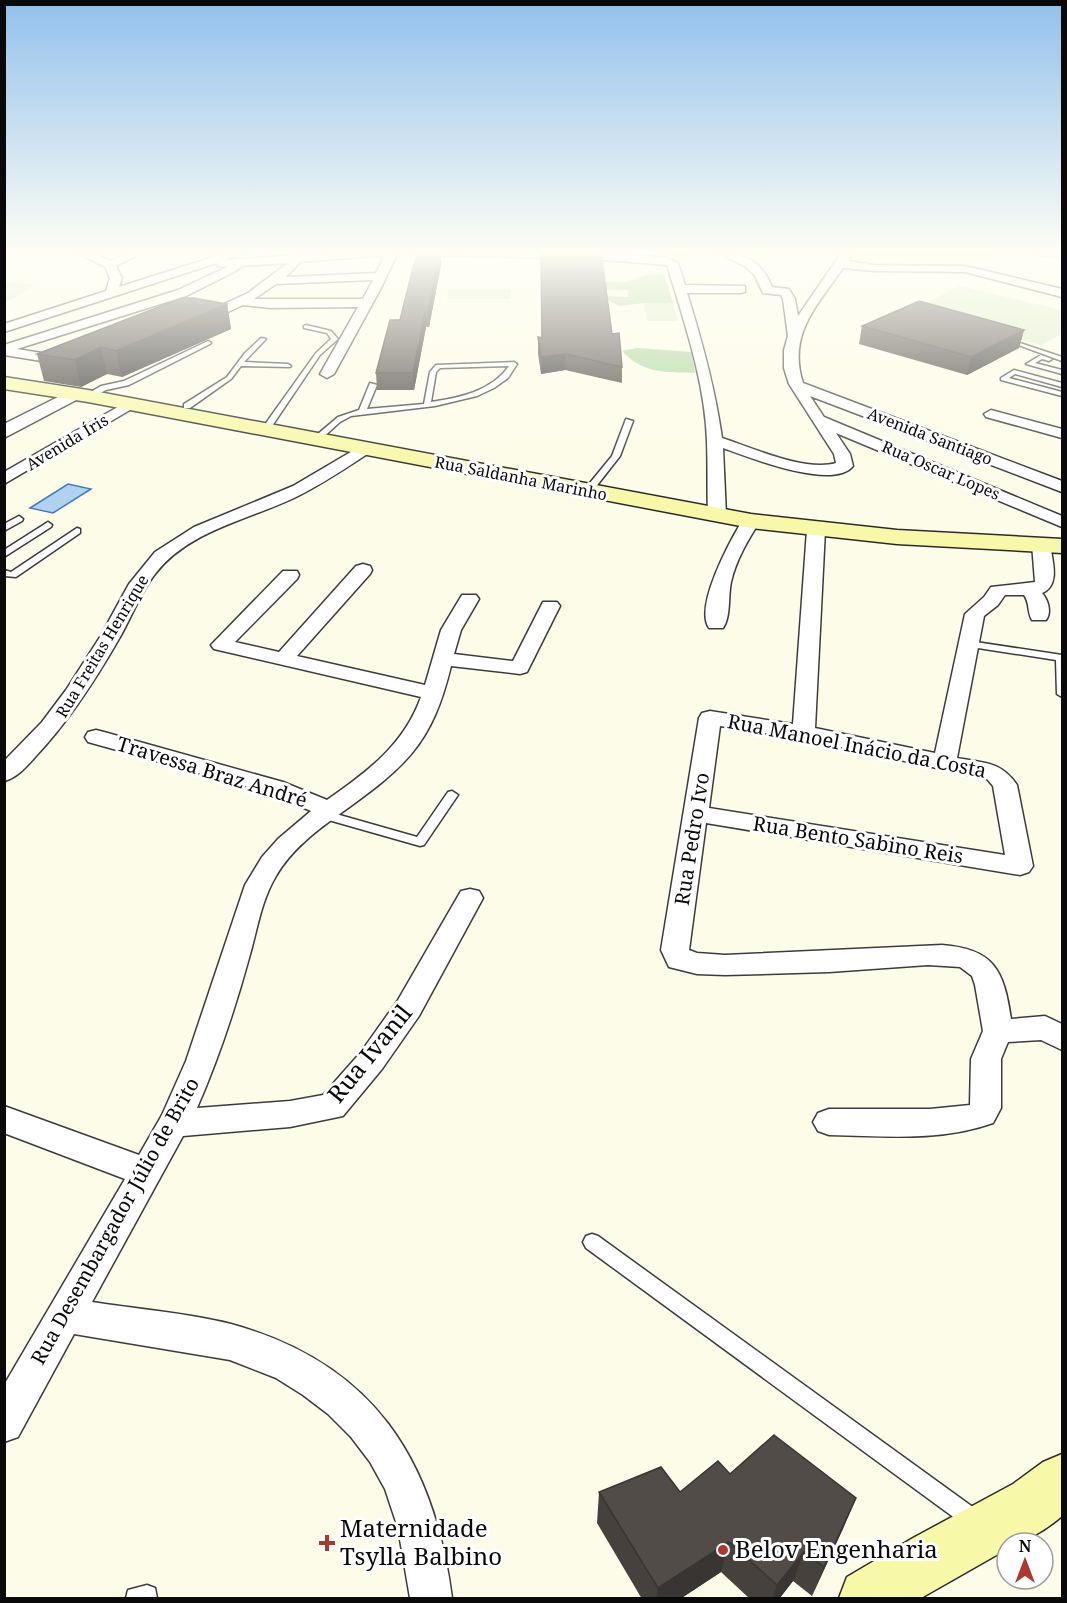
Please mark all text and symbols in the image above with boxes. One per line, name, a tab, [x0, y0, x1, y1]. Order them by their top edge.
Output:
street label: Avenida Santiago	[864, 402, 996, 470]
street label: Avenida Íris	[22, 409, 112, 475]
street label: Rua Oscar Lopes	[879, 435, 1003, 505]
street label: Rua Saldanha Marinho	[433, 450, 609, 506]
street label: Rua Freitas Henrique	[51, 570, 153, 722]
street label: Rua Manoel Inácio da Costa	[725, 707, 989, 784]
street label: Travessa Braz André	[114, 730, 311, 813]
street label: Rua Pedro Ivo	[668, 771, 715, 907]
street label: Rua Bento Sabino Reis	[751, 810, 965, 869]
street label: Rua Ivanil	[319, 997, 419, 1109]
street label: Rua Desembargador Júlio de Brito	[24, 1072, 205, 1369]
place label: Maternidade Tsylla Balbino	[340, 1511, 502, 1572]
north arrow	[995, 1531, 1055, 1591]
place label: Belov Engenharia	[735, 1532, 938, 1565]
marker: Maternidade Tsylla Balbino	[318, 1534, 336, 1552]
text: N	[1019, 1535, 1032, 1557]
marker: Belov Engenharia	[716, 1543, 730, 1557]

